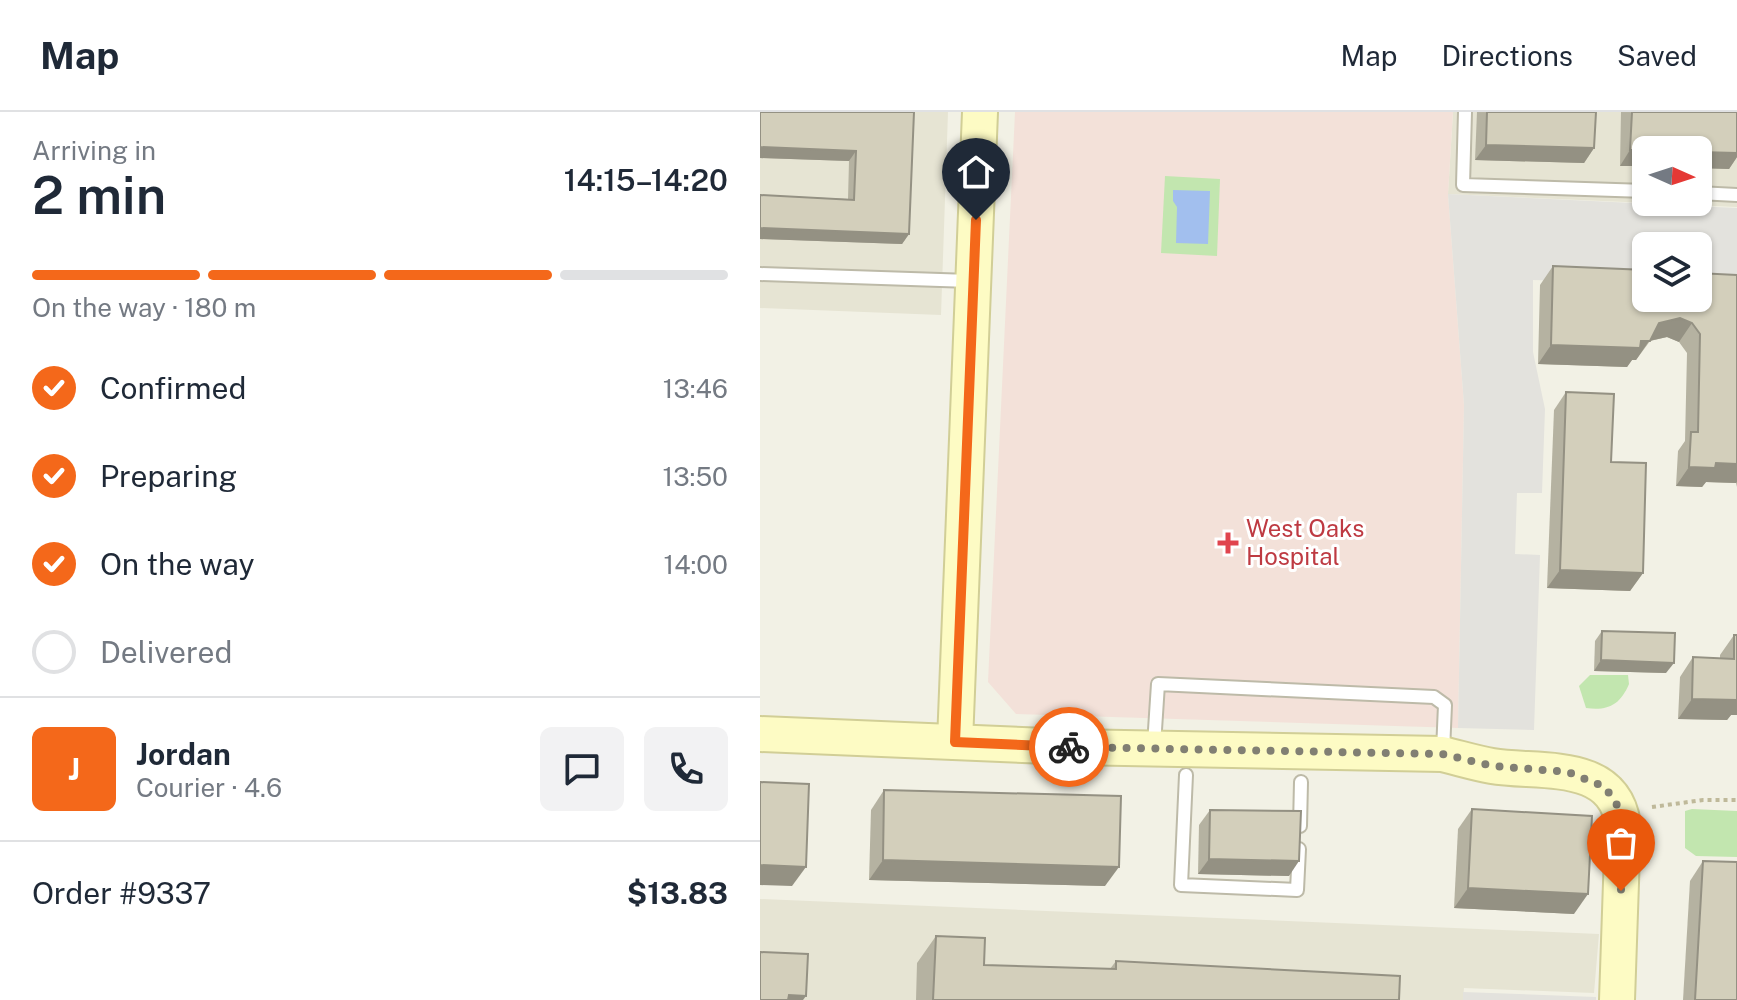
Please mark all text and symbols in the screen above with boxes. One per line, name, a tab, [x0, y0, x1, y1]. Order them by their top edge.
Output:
text: Map	[40, 33, 119, 78]
text: Map	[1341, 39, 1397, 72]
text: Directions	[1441, 39, 1573, 72]
text: Saved	[1617, 39, 1697, 72]
text: Arriving in	[32, 135, 156, 166]
north arrow	[1632, 136, 1712, 216]
map controls	[1632, 136, 1712, 312]
pin	[942, 138, 1010, 220]
icon: home	[954, 150, 998, 194]
text: 14:15–14:20	[564, 162, 728, 198]
text: 2 min	[32, 165, 166, 226]
button: layers	[1632, 232, 1712, 312]
text: On the way · 180 m	[32, 292, 256, 323]
icon: check	[32, 366, 76, 410]
text: Confirmed	[100, 370, 246, 406]
text: 13:46	[663, 373, 728, 404]
icon: check	[32, 454, 76, 498]
text: Preparing	[100, 458, 237, 494]
text: 13:50	[663, 461, 728, 492]
place label: West Oaks Hospital	[1246, 514, 1364, 570]
marker: West Oaks Hospital	[1217, 532, 1239, 554]
icon: check	[32, 542, 76, 586]
text: On the way	[100, 546, 254, 582]
text: 14:00	[664, 549, 728, 580]
text: Delivered	[100, 634, 232, 670]
courier	[1029, 707, 1109, 787]
icon: bike	[1047, 725, 1091, 769]
button: chat	[540, 727, 624, 811]
button: phone	[644, 727, 728, 811]
text: Jordan	[136, 736, 231, 772]
text: J	[68, 751, 80, 787]
text: Courier · 4.6	[136, 772, 282, 803]
pin	[1587, 809, 1655, 891]
icon: bag	[1599, 821, 1643, 865]
text: Order #9337	[32, 875, 211, 911]
text: $13.83	[627, 875, 728, 911]

